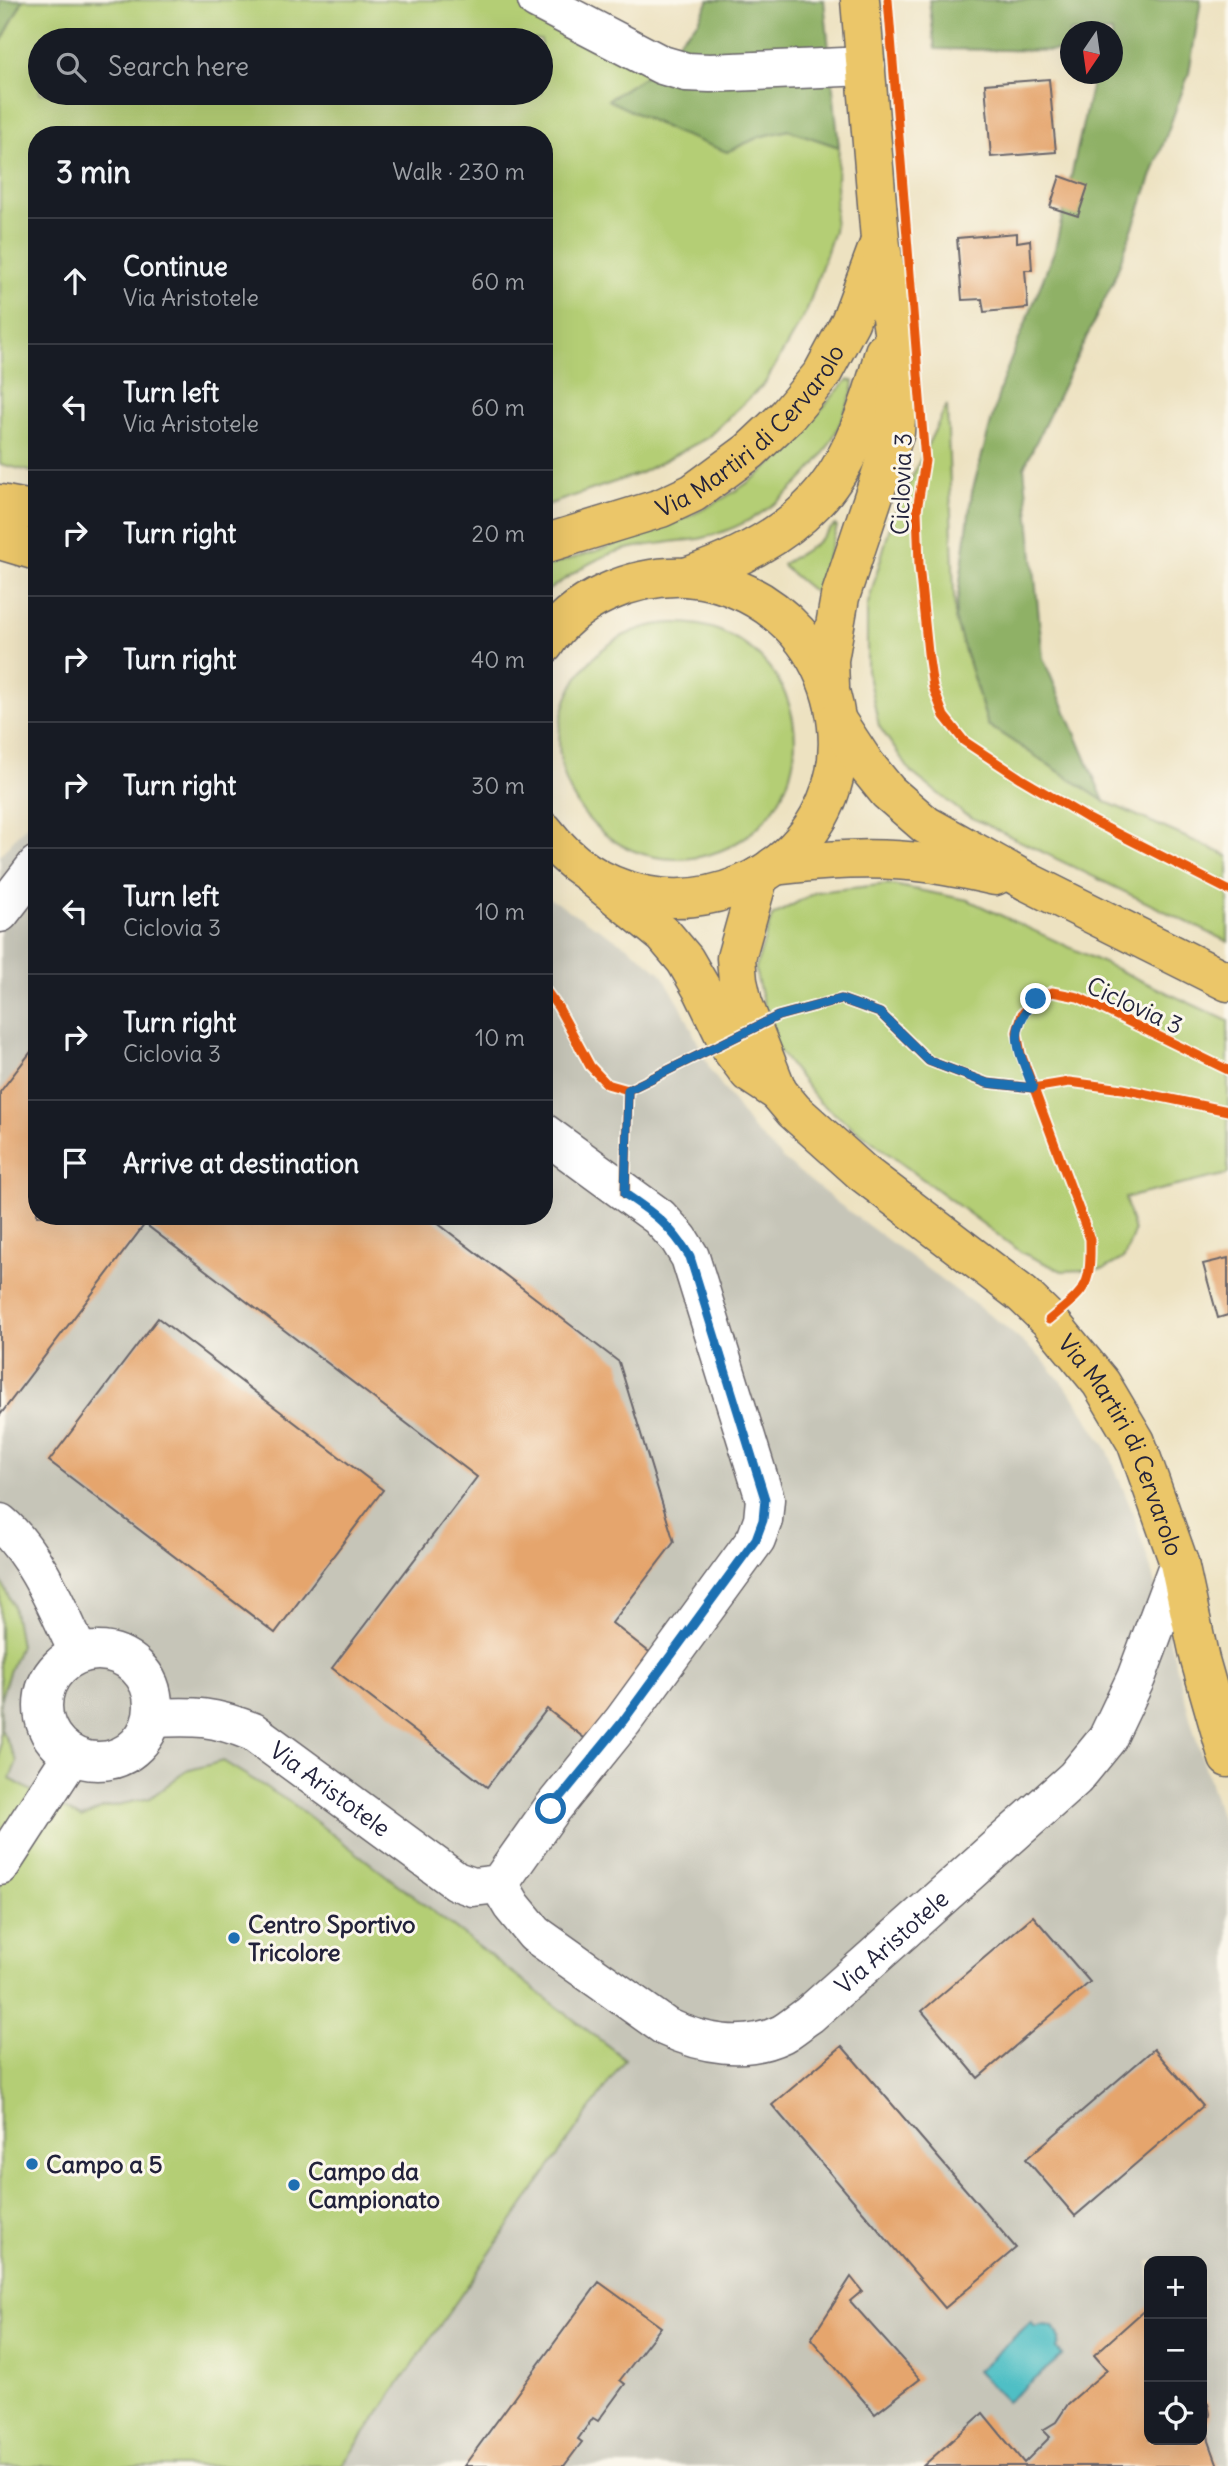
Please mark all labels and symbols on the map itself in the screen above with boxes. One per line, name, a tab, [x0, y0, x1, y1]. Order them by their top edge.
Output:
north arrow	[1060, 21, 1123, 84]
street label: Via Martiri di Cervarolo	[651, 339, 850, 523]
street label: Ciclovia 3	[884, 432, 918, 536]
street label: Ciclovia 3	[1082, 970, 1188, 1040]
route end	[1020, 983, 1051, 1014]
street label: Via Martiri di Cervarolo	[1052, 1328, 1190, 1560]
street label: Via Aristotele	[264, 1735, 396, 1843]
route start	[535, 1793, 566, 1824]
street label: Via Aristotele	[828, 1883, 954, 2000]
place label: Centro Sportivo Tricolore	[248, 1909, 416, 1967]
marker: Centro Sportivo Tricolore	[226, 1930, 242, 1946]
place label: Campo a 5	[46, 2149, 162, 2179]
marker: Campo a 5	[24, 2156, 40, 2172]
place label: Campo da Campionato	[308, 2156, 440, 2214]
marker: Campo da Campionato	[286, 2177, 302, 2193]

